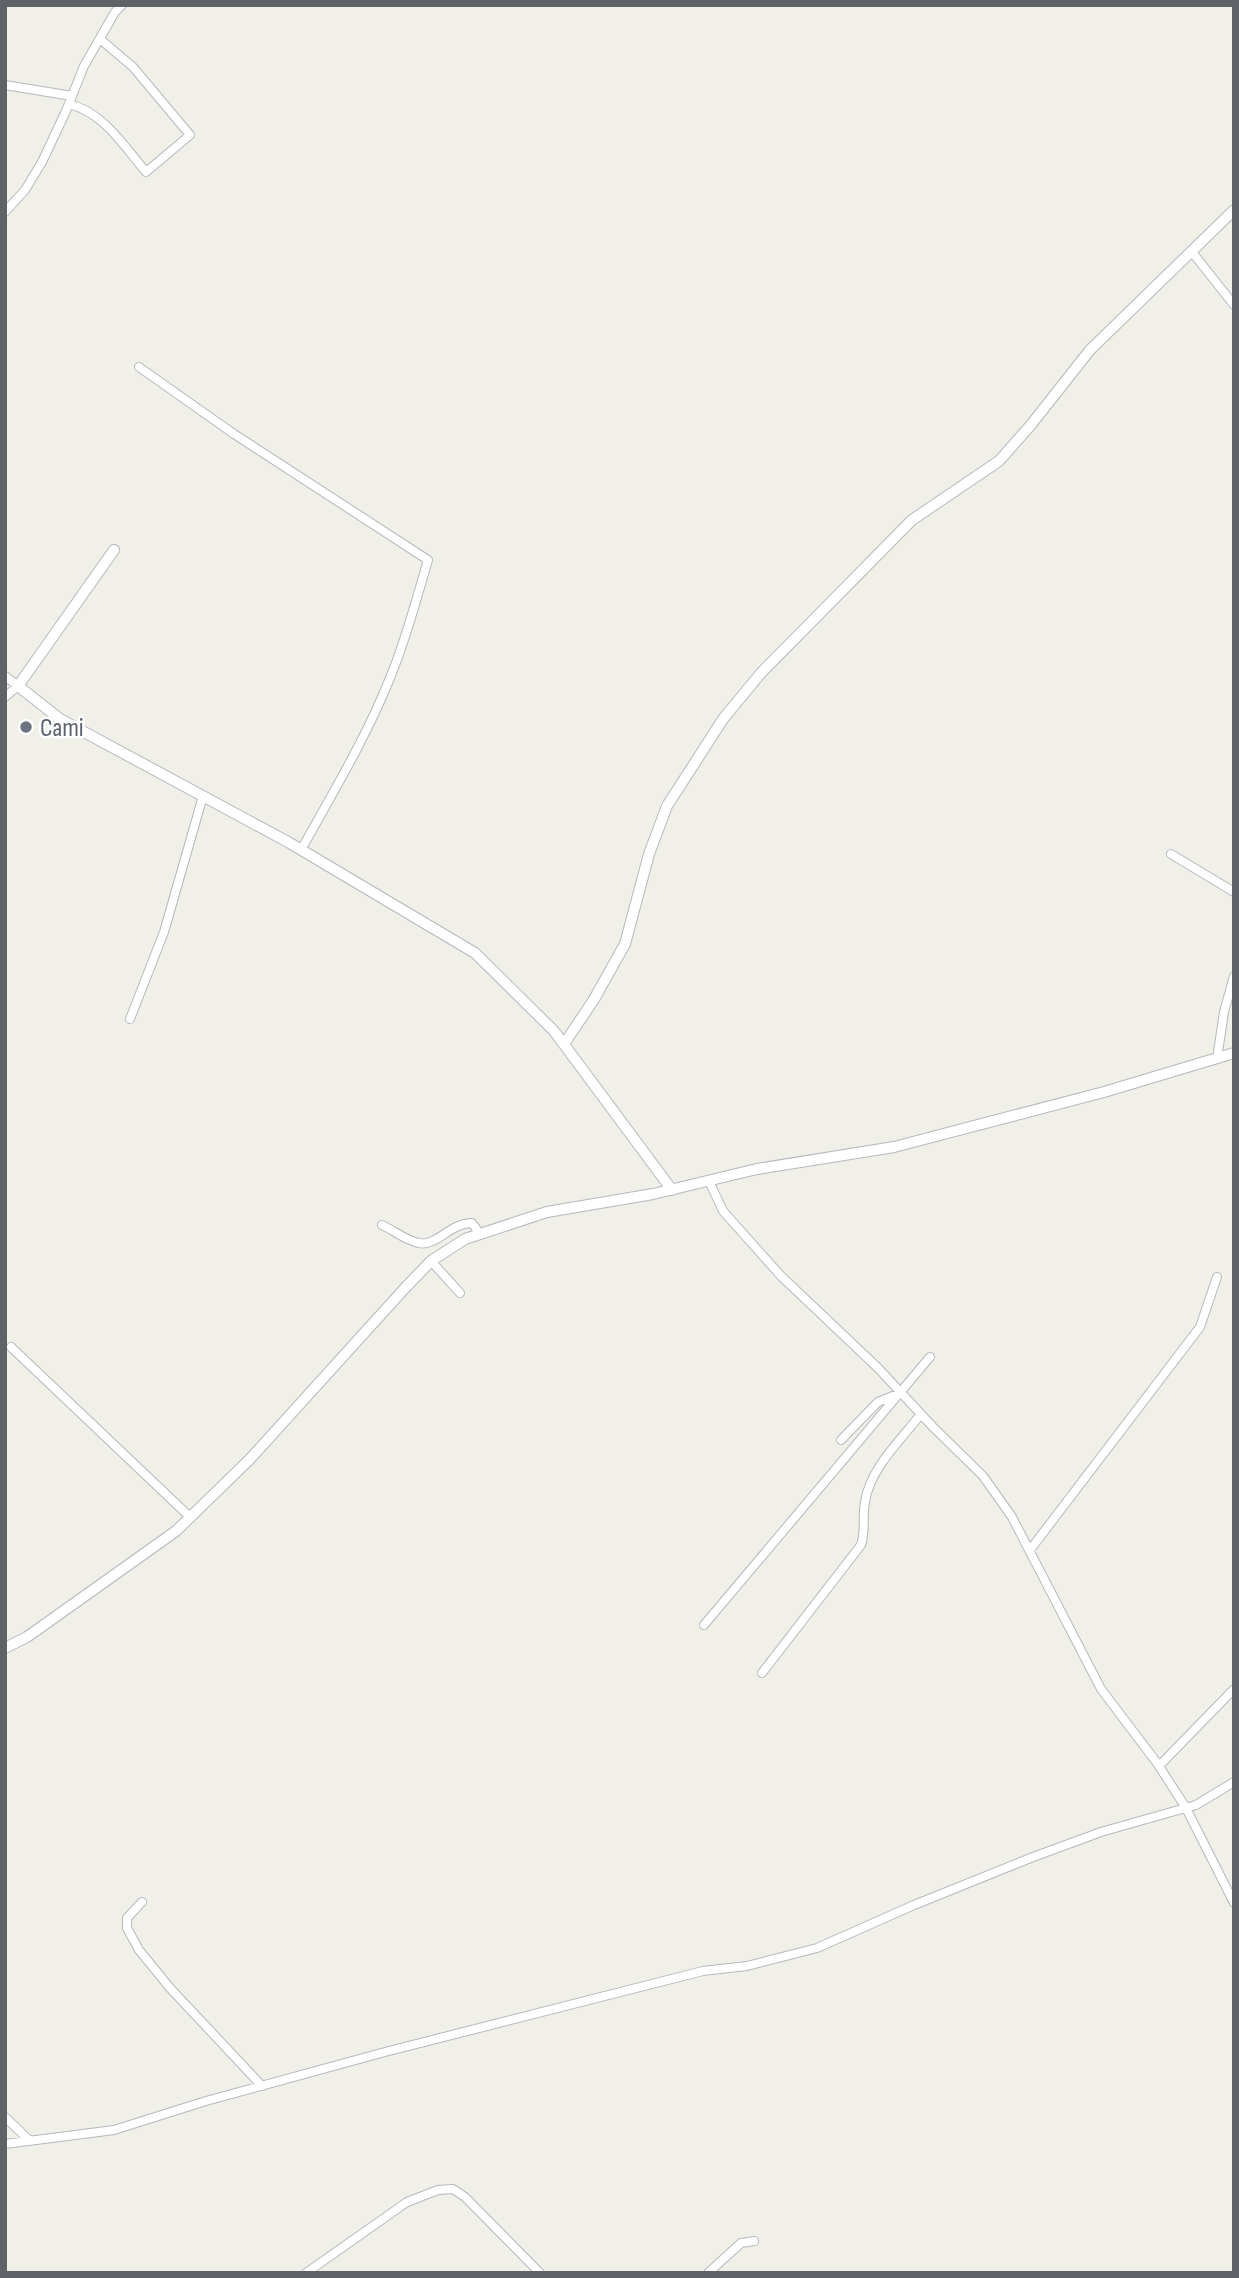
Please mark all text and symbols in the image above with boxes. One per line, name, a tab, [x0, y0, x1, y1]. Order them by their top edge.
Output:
place label: Cami	[40, 713, 84, 744]
marker: Cami	[18, 719, 34, 735]

